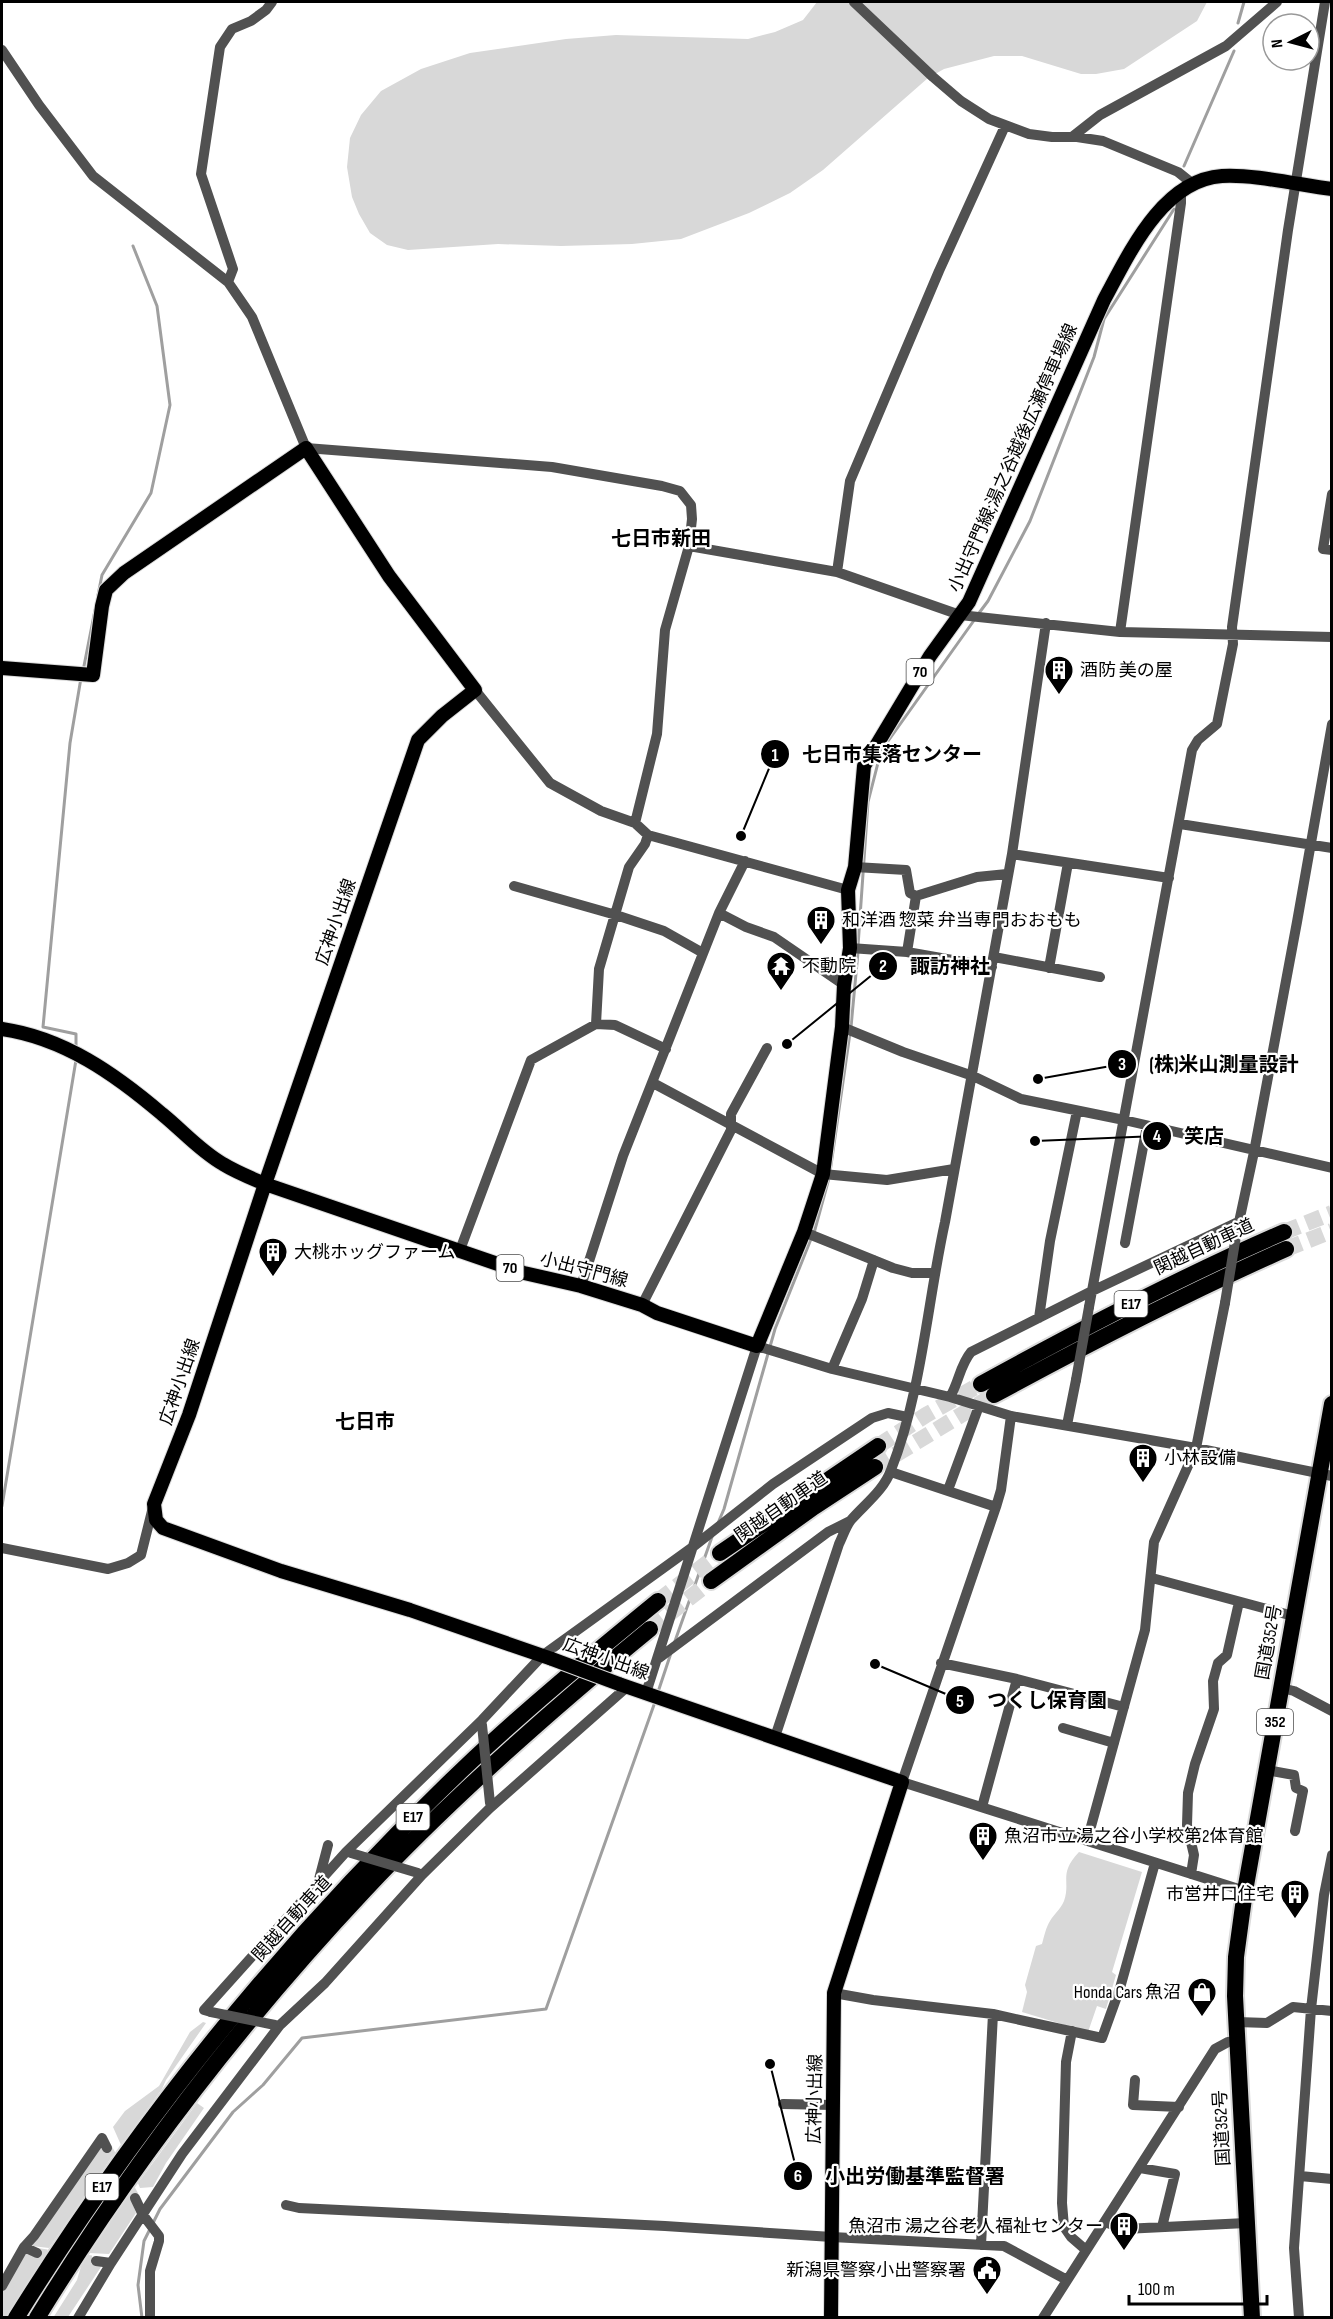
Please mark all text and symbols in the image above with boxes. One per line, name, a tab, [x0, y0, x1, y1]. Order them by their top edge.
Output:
north arrow	[1261, 12, 1321, 72]
text: N	[1268, 38, 1287, 49]
street label: 小出守門線;湯之谷越後広瀬停車場線	[944, 321, 1082, 595]
district label: 七日市新田	[611, 527, 711, 551]
building icon: 酒防 美の屋	[1043, 654, 1075, 696]
road number: 70	[906, 659, 934, 685]
place label: 酒防 美の屋	[1080, 660, 1173, 681]
callout: 七日市集落センター	[760, 735, 994, 773]
text: 七日市集落センター	[802, 743, 982, 767]
text: 1	[771, 745, 779, 766]
street label: 広神小出線	[311, 876, 361, 968]
building icon: 和洋酒 惣菜 弁当専門おおもも	[805, 904, 837, 946]
place label: 和洋酒 惣菜 弁当専門おおもも	[842, 910, 1082, 931]
callout: 諏訪神社	[868, 947, 1002, 985]
temple icon: 不動院	[765, 950, 797, 992]
text: 諏訪神社	[910, 955, 990, 979]
place label: 不動院	[802, 956, 856, 977]
text: 2	[879, 956, 887, 977]
callout: (株)米山測量設計	[1107, 1045, 1310, 1083]
text: (株)米山測量設計	[1149, 1053, 1299, 1077]
text: 3	[1118, 1054, 1126, 1075]
callout: 笑店	[1142, 1117, 1236, 1155]
text: 笑店	[1184, 1125, 1224, 1149]
text: 4	[1153, 1126, 1162, 1147]
street label: 関越自動車道	[1151, 1215, 1257, 1279]
building icon: 大桃ホッグファーム	[257, 1236, 289, 1278]
place label: 大桃ホッグファーム	[294, 1242, 455, 1263]
street label: 小出守門線	[538, 1248, 630, 1292]
road number: 70	[496, 1255, 524, 1281]
road number: E17	[1114, 1291, 1148, 1317]
street label: 広神小出線	[155, 1336, 205, 1428]
district label: 七日市	[335, 1410, 395, 1434]
building icon: 小林設備	[1127, 1442, 1159, 1484]
place label: 小林設備	[1164, 1448, 1236, 1469]
street label: 関越自動車道	[731, 1467, 831, 1547]
street label: 国道352号	[1252, 1603, 1286, 1681]
street label: 広神小出線	[560, 1634, 652, 1684]
callout: つくし保育園	[945, 1681, 1119, 1719]
text: つくし保育園	[987, 1689, 1107, 1713]
text: 5	[956, 1691, 964, 1712]
road number: 352	[1257, 1709, 1293, 1735]
road number: E17	[396, 1804, 430, 1830]
building icon: 魚沼市立湯之谷小学校第2体育館	[967, 1820, 999, 1862]
place label: 魚沼市立湯之谷小学校第2体育館	[1004, 1826, 1263, 1847]
street label: 関越自動車道	[248, 1872, 336, 1966]
building icon: 市営井口住宅	[1279, 1878, 1311, 1920]
place label: 市営井口住宅	[1166, 1884, 1274, 1905]
shop icon: Honda Cars 魚沼	[1186, 1976, 1218, 2018]
place label: Honda Cars 魚沼	[1074, 1982, 1181, 2003]
street label: 広神小出線	[804, 2054, 826, 2144]
street label: 国道352号	[1210, 2089, 1234, 2167]
callout: 小出労働基準監督署	[783, 2157, 1017, 2195]
text: 小出労働基準監督署	[825, 2165, 1005, 2189]
text: 6	[794, 2166, 802, 2187]
road number: E17	[86, 2174, 118, 2200]
building icon: 魚沼市 湯之谷老人福祉センター	[1108, 2210, 1140, 2252]
place label: 魚沼市 湯之谷老人福祉センター	[848, 2216, 1103, 2237]
public building icon: 新潟県警察小出警察署	[971, 2254, 1003, 2296]
place label: 新潟県警察小出警察署	[786, 2260, 966, 2281]
scale bar	[1129, 2268, 1267, 2306]
text: 100 m	[1138, 2279, 1175, 2300]

